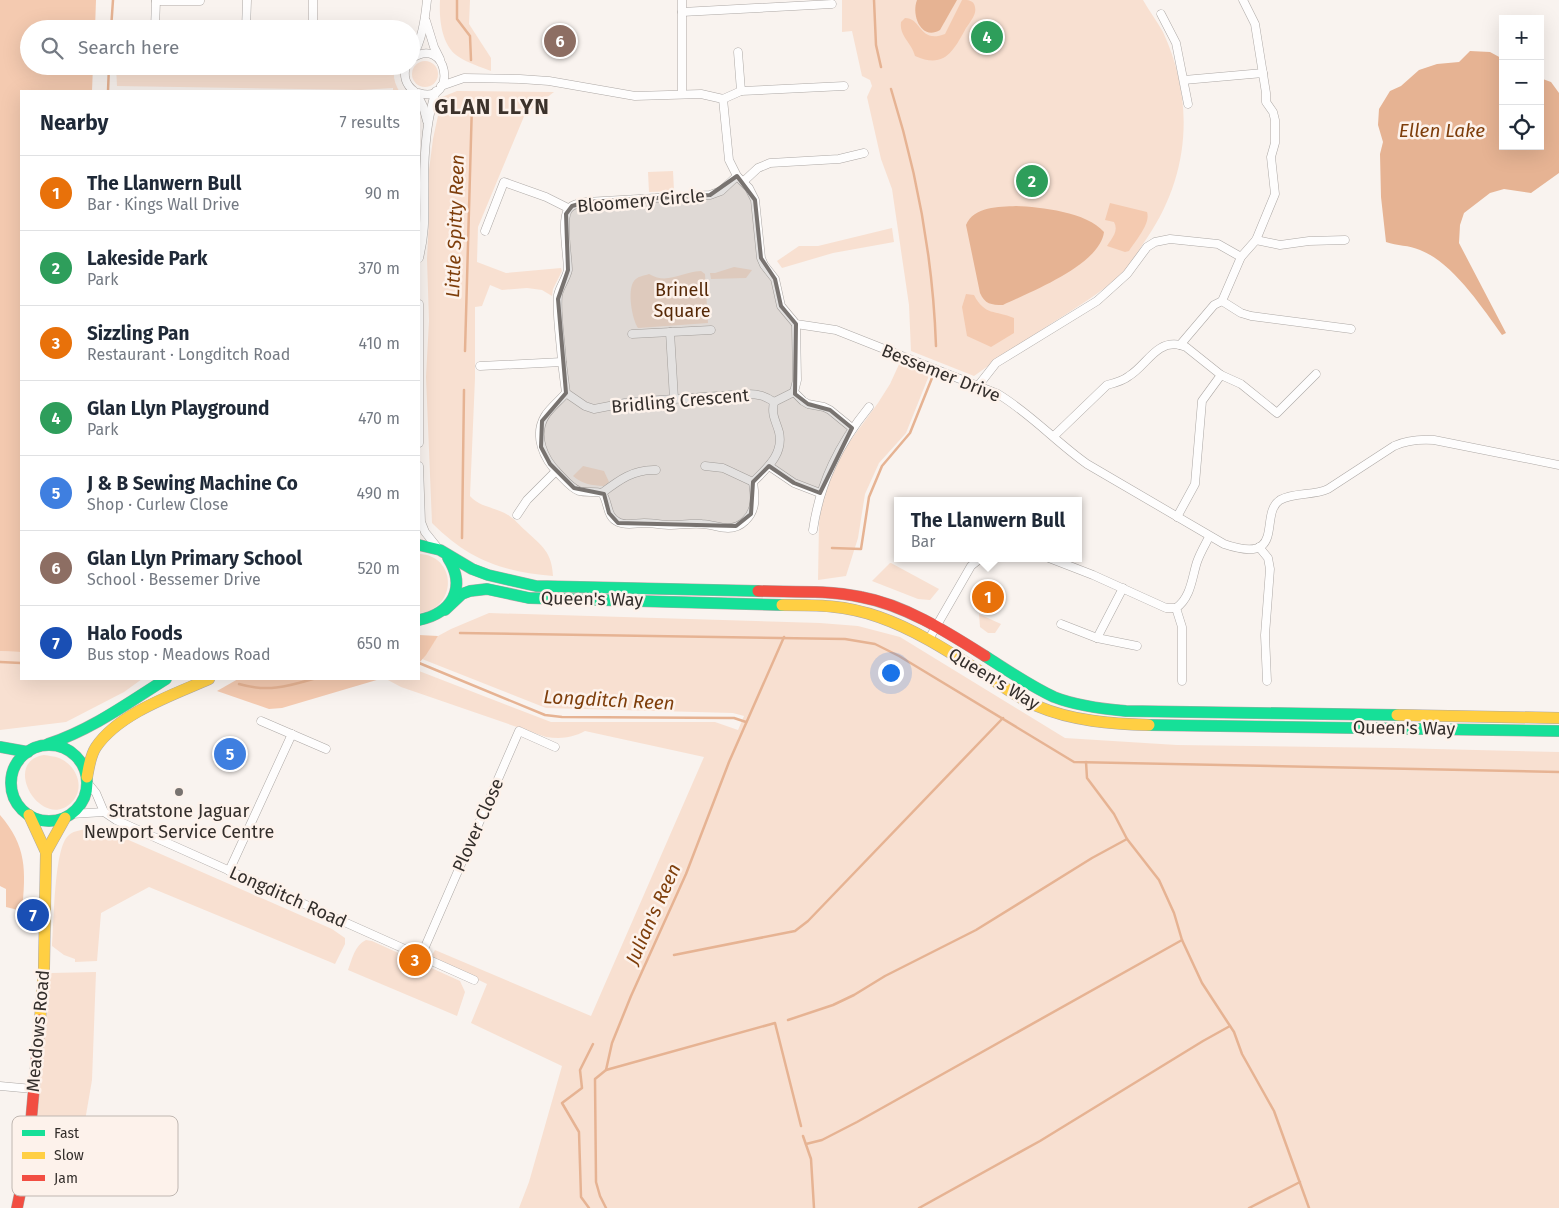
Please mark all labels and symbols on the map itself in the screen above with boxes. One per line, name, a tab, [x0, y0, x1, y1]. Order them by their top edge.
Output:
pin: 4	[971, 18, 1003, 56]
pin: 6	[544, 22, 576, 60]
district label: GLAN LLYN	[434, 93, 550, 120]
water label: Ellen Lake	[1399, 119, 1485, 142]
water label: Little Spitty Reen	[441, 154, 469, 298]
pin: 2	[1016, 162, 1048, 200]
street label: Bloomery Circle	[576, 184, 706, 218]
park label: Brinell Square	[653, 279, 711, 322]
street label: Bessemer Drive	[878, 339, 1004, 407]
street label: Bridling Crescent	[610, 384, 750, 418]
pin: 1	[972, 578, 1004, 616]
street label: Queen's Way	[541, 587, 644, 611]
street label: Queen's Way	[944, 643, 1044, 715]
your location	[878, 660, 904, 686]
water label: Longditch Reen	[543, 685, 675, 715]
street label: Queen's Way	[1353, 716, 1456, 740]
pin: 5	[214, 735, 246, 773]
street label: Plover Close	[448, 775, 508, 875]
marker: Stratstone Jaguar Newport Service Centre	[173, 786, 185, 798]
place label: Stratstone Jaguar Newport Service Centre	[84, 800, 274, 843]
water label: Julian's Reen	[620, 860, 686, 969]
street label: Longditch Road	[226, 861, 350, 933]
pin: 7	[17, 896, 49, 934]
pin: 3	[399, 941, 431, 979]
street label: Meadows Road	[22, 969, 54, 1093]
legend	[12, 1116, 178, 1196]
text: Fast	[54, 1125, 80, 1142]
text: Slow	[54, 1147, 84, 1164]
text: Jam	[54, 1170, 78, 1187]

